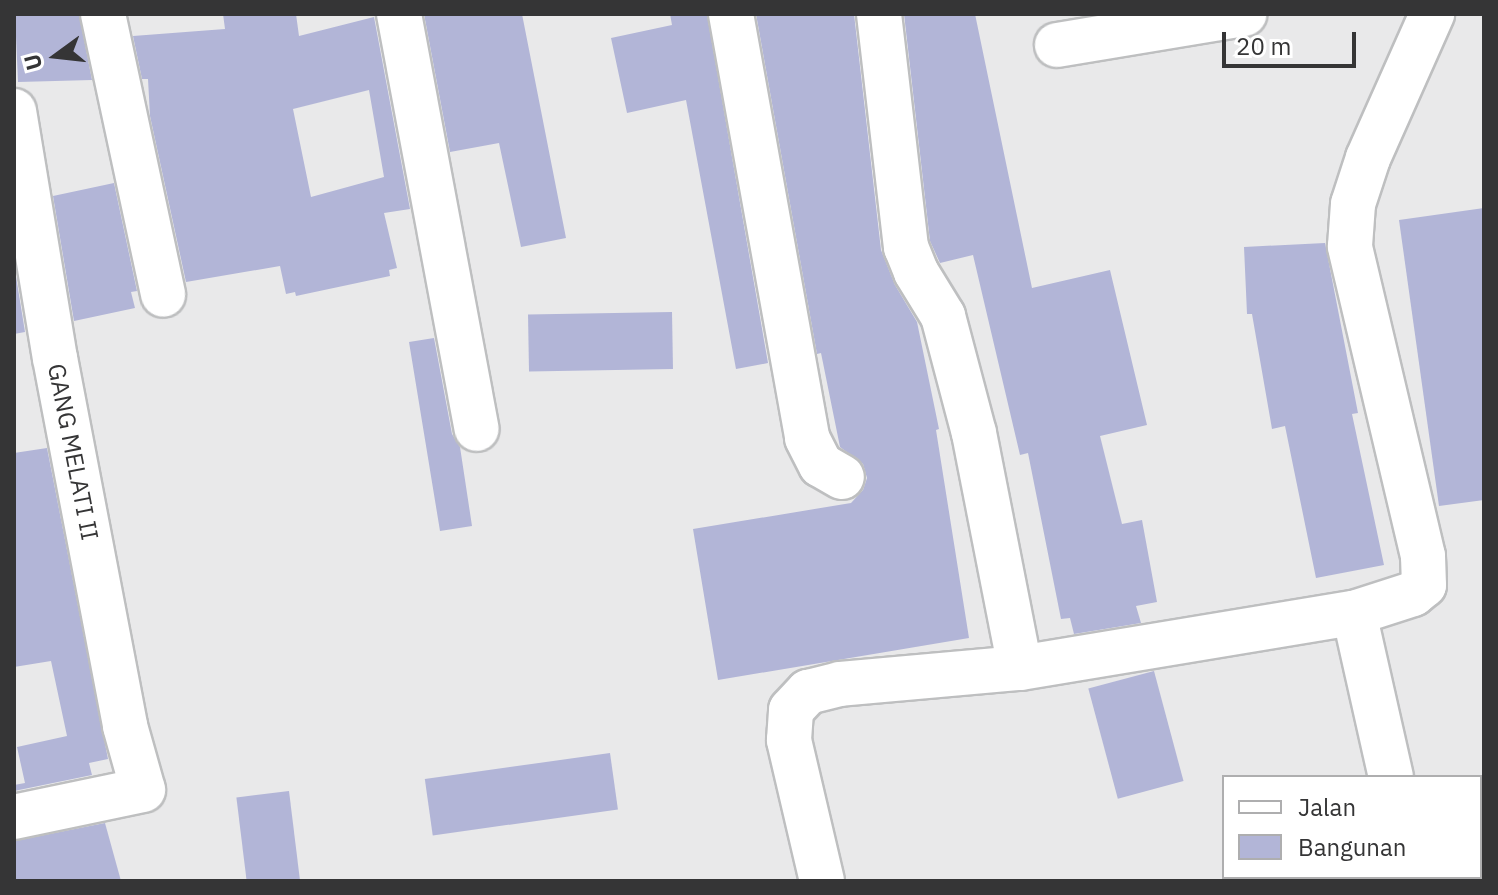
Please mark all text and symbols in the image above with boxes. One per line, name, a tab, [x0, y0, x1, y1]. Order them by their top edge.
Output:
north arrow	[16, 16, 96, 96]
scale bar	[1226, 16, 1360, 66]
text: 20 m	[1236, 30, 1291, 62]
text: U	[16, 51, 48, 73]
street label: GANG MELATI II	[42, 361, 104, 543]
legend	[1222, 775, 1482, 879]
text: Jalan	[1298, 791, 1356, 823]
text: Bangunan	[1298, 831, 1406, 863]

